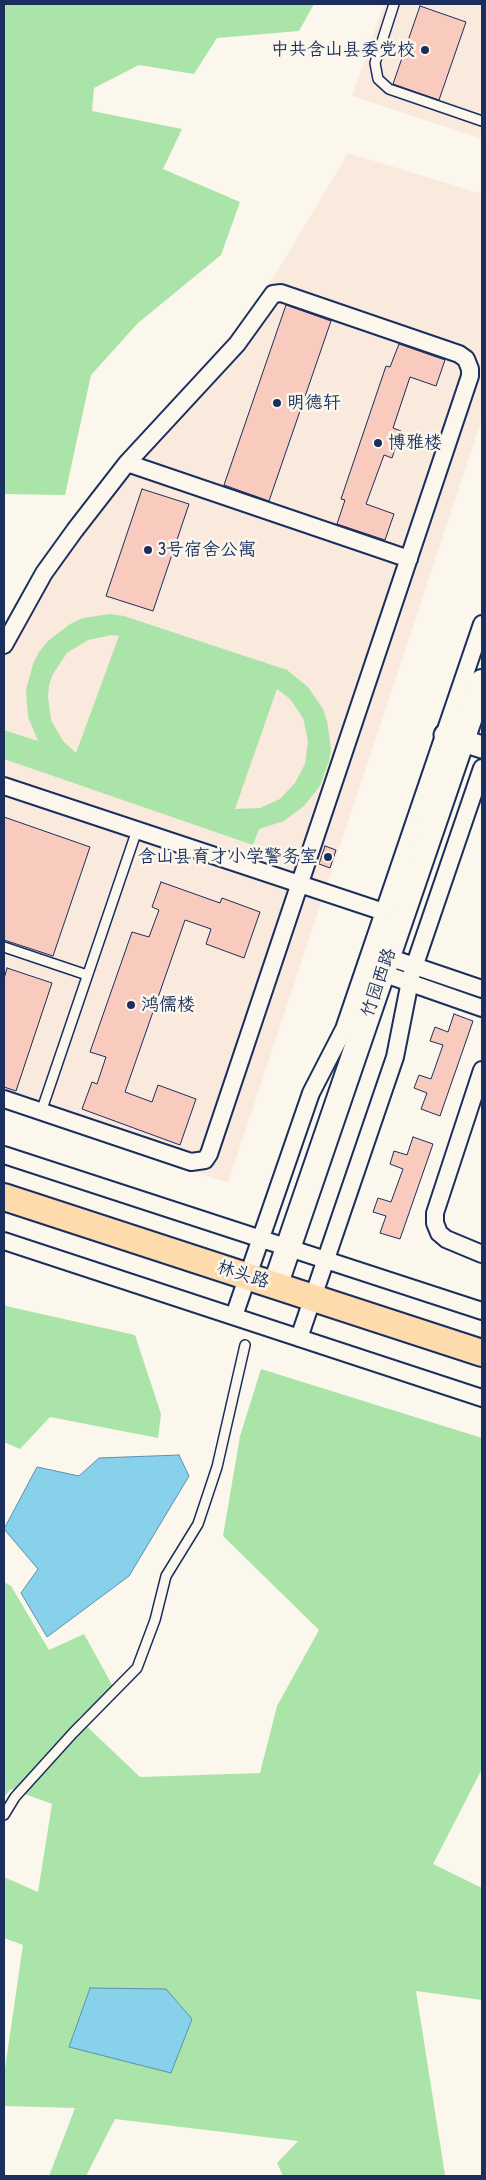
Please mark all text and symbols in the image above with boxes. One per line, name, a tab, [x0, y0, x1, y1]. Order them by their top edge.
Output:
place label: 中共含山县委党校	[271, 39, 415, 61]
marker: 中共含山县委党校	[419, 44, 431, 56]
place label: 明德轩	[287, 392, 341, 414]
marker: 明德轩	[271, 397, 283, 409]
place label: 博雅楼	[388, 432, 442, 454]
marker: 博雅楼	[372, 437, 384, 449]
place label: 3号宿舍公寓	[158, 539, 256, 561]
marker: 3号宿舍公寓	[142, 544, 154, 556]
place label: 含山县育才小学警务室	[138, 846, 318, 868]
marker: 含山县育才小学警务室	[322, 851, 334, 863]
street label: 竹园西路	[357, 945, 401, 1021]
place label: 鸿儒楼	[141, 994, 195, 1016]
marker: 鸿儒楼	[125, 999, 137, 1011]
street label: 林头路	[214, 1256, 272, 1294]

